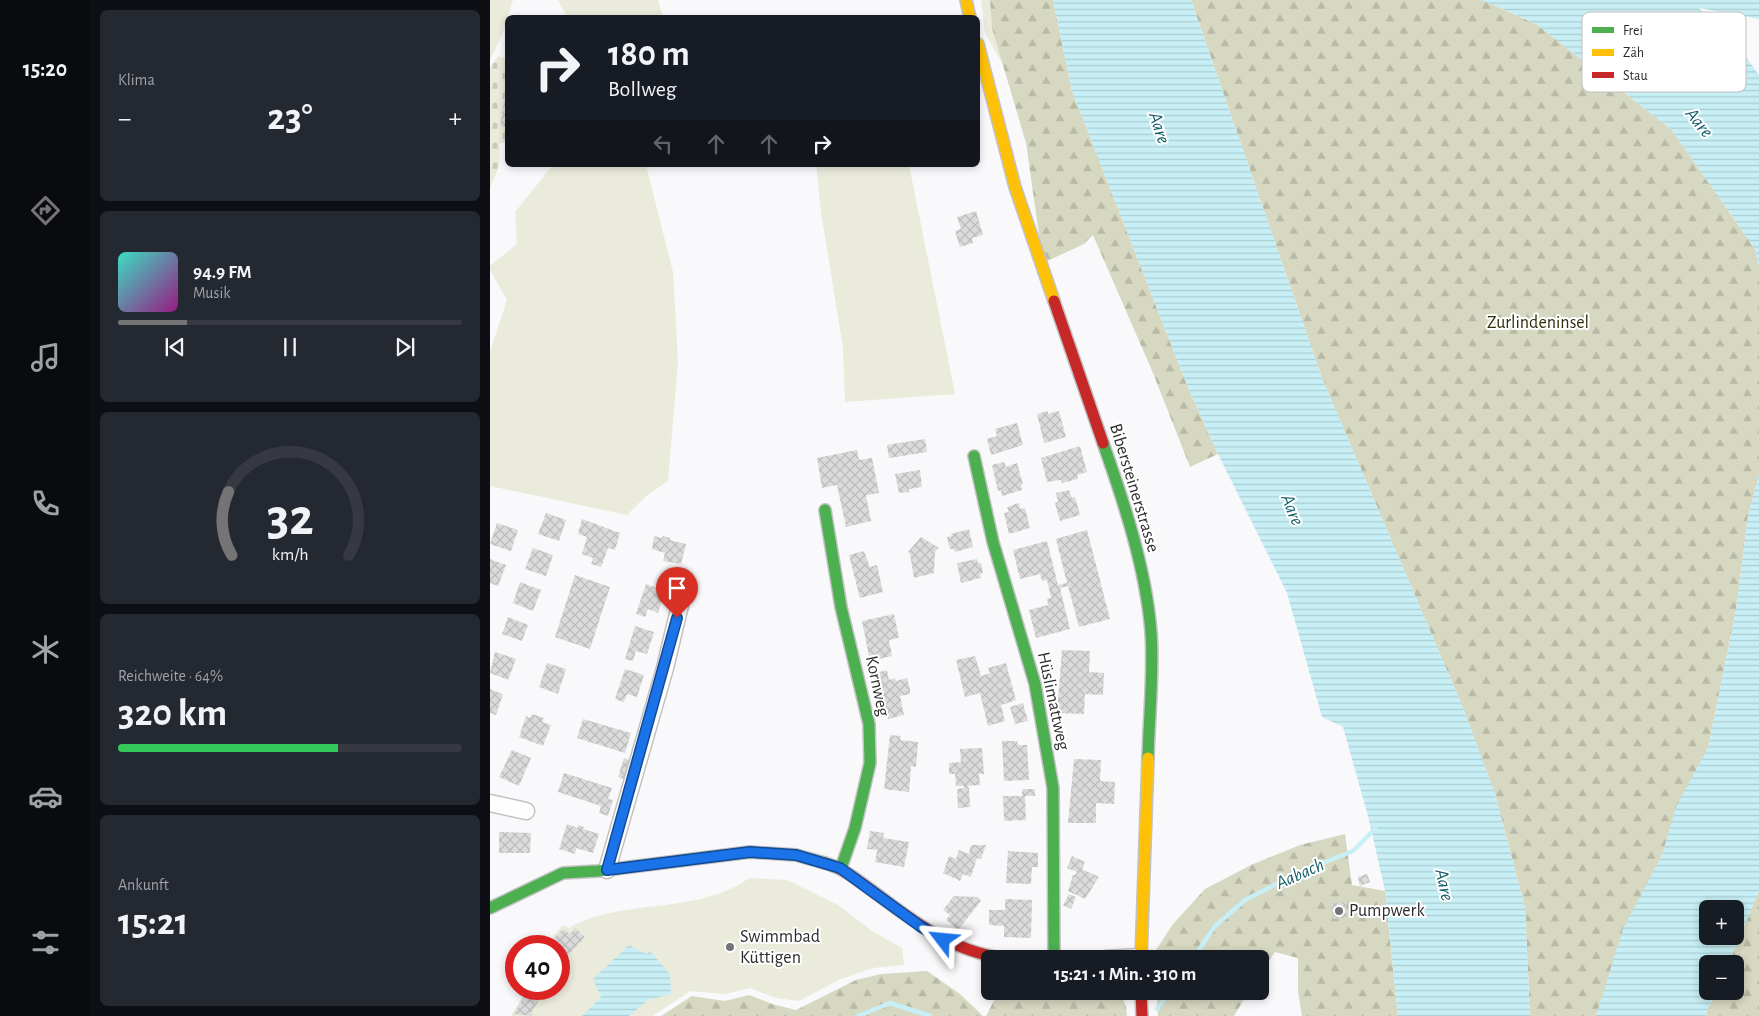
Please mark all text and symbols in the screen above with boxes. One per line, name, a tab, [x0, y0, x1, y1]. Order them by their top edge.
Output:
legend	[1582, 12, 1746, 92]
text: Frei	[1623, 24, 1643, 38]
icon: right	[525, 35, 590, 100]
text: 180 m	[608, 37, 690, 72]
text: Zäh	[1623, 46, 1644, 60]
text: 15:20	[23, 58, 67, 80]
text: Stau	[1623, 69, 1648, 83]
text: Klima	[118, 72, 155, 88]
text: Bollweg	[608, 78, 676, 100]
text: 23°	[267, 99, 313, 137]
water label: Aare	[1681, 104, 1716, 141]
text: −	[118, 105, 131, 133]
text: +	[449, 105, 462, 133]
water label: Aare	[1145, 109, 1173, 146]
icon: left	[649, 130, 677, 158]
icon: ahead	[702, 130, 730, 158]
icon: ahead	[755, 130, 783, 158]
icon: right	[808, 130, 836, 158]
icon: directions	[28, 193, 63, 228]
text: 94.9 FM	[193, 263, 252, 282]
text: Musik	[193, 285, 231, 301]
park label: Zurlindeninsel	[1487, 314, 1589, 332]
icon: previous	[161, 333, 189, 361]
icon: pause	[276, 333, 304, 361]
icon: next	[391, 333, 419, 361]
icon: music	[28, 340, 63, 375]
street label: Bibersteinerstrasse	[1106, 422, 1162, 554]
icon: phone	[28, 486, 63, 521]
water label: Aare	[1277, 491, 1307, 528]
text: 32	[267, 492, 313, 544]
text: km/h	[272, 546, 308, 564]
pin	[656, 567, 698, 618]
icon: arrive	[663, 574, 691, 602]
icon: climate	[28, 632, 63, 667]
street label: Hüslimattweg	[1034, 650, 1072, 752]
street label: Kornweg	[862, 654, 892, 718]
text: Reichweite · 64%	[118, 668, 223, 684]
text: 320 km	[118, 695, 227, 733]
icon: car	[28, 779, 63, 814]
water label: Aabach	[1272, 855, 1327, 893]
water label: Aare	[1431, 867, 1457, 903]
text: Ankunft	[118, 877, 169, 893]
map controls	[1699, 900, 1744, 1000]
button: +	[1699, 900, 1744, 945]
place label: Pumpwerk	[1349, 902, 1425, 920]
text: 15:21	[118, 904, 188, 942]
marker: Pumpwerk	[1333, 905, 1345, 917]
position arrow	[916, 913, 968, 965]
icon: filters	[28, 925, 63, 960]
place label: Swimmbad Küttigen	[740, 928, 820, 967]
speed limit sign: 40	[505, 935, 570, 1000]
marker: Swimmbad Küttigen	[724, 941, 736, 953]
button: −	[1699, 955, 1744, 1000]
text: 15:21 · 1 Min. · 310 m	[1054, 965, 1196, 984]

